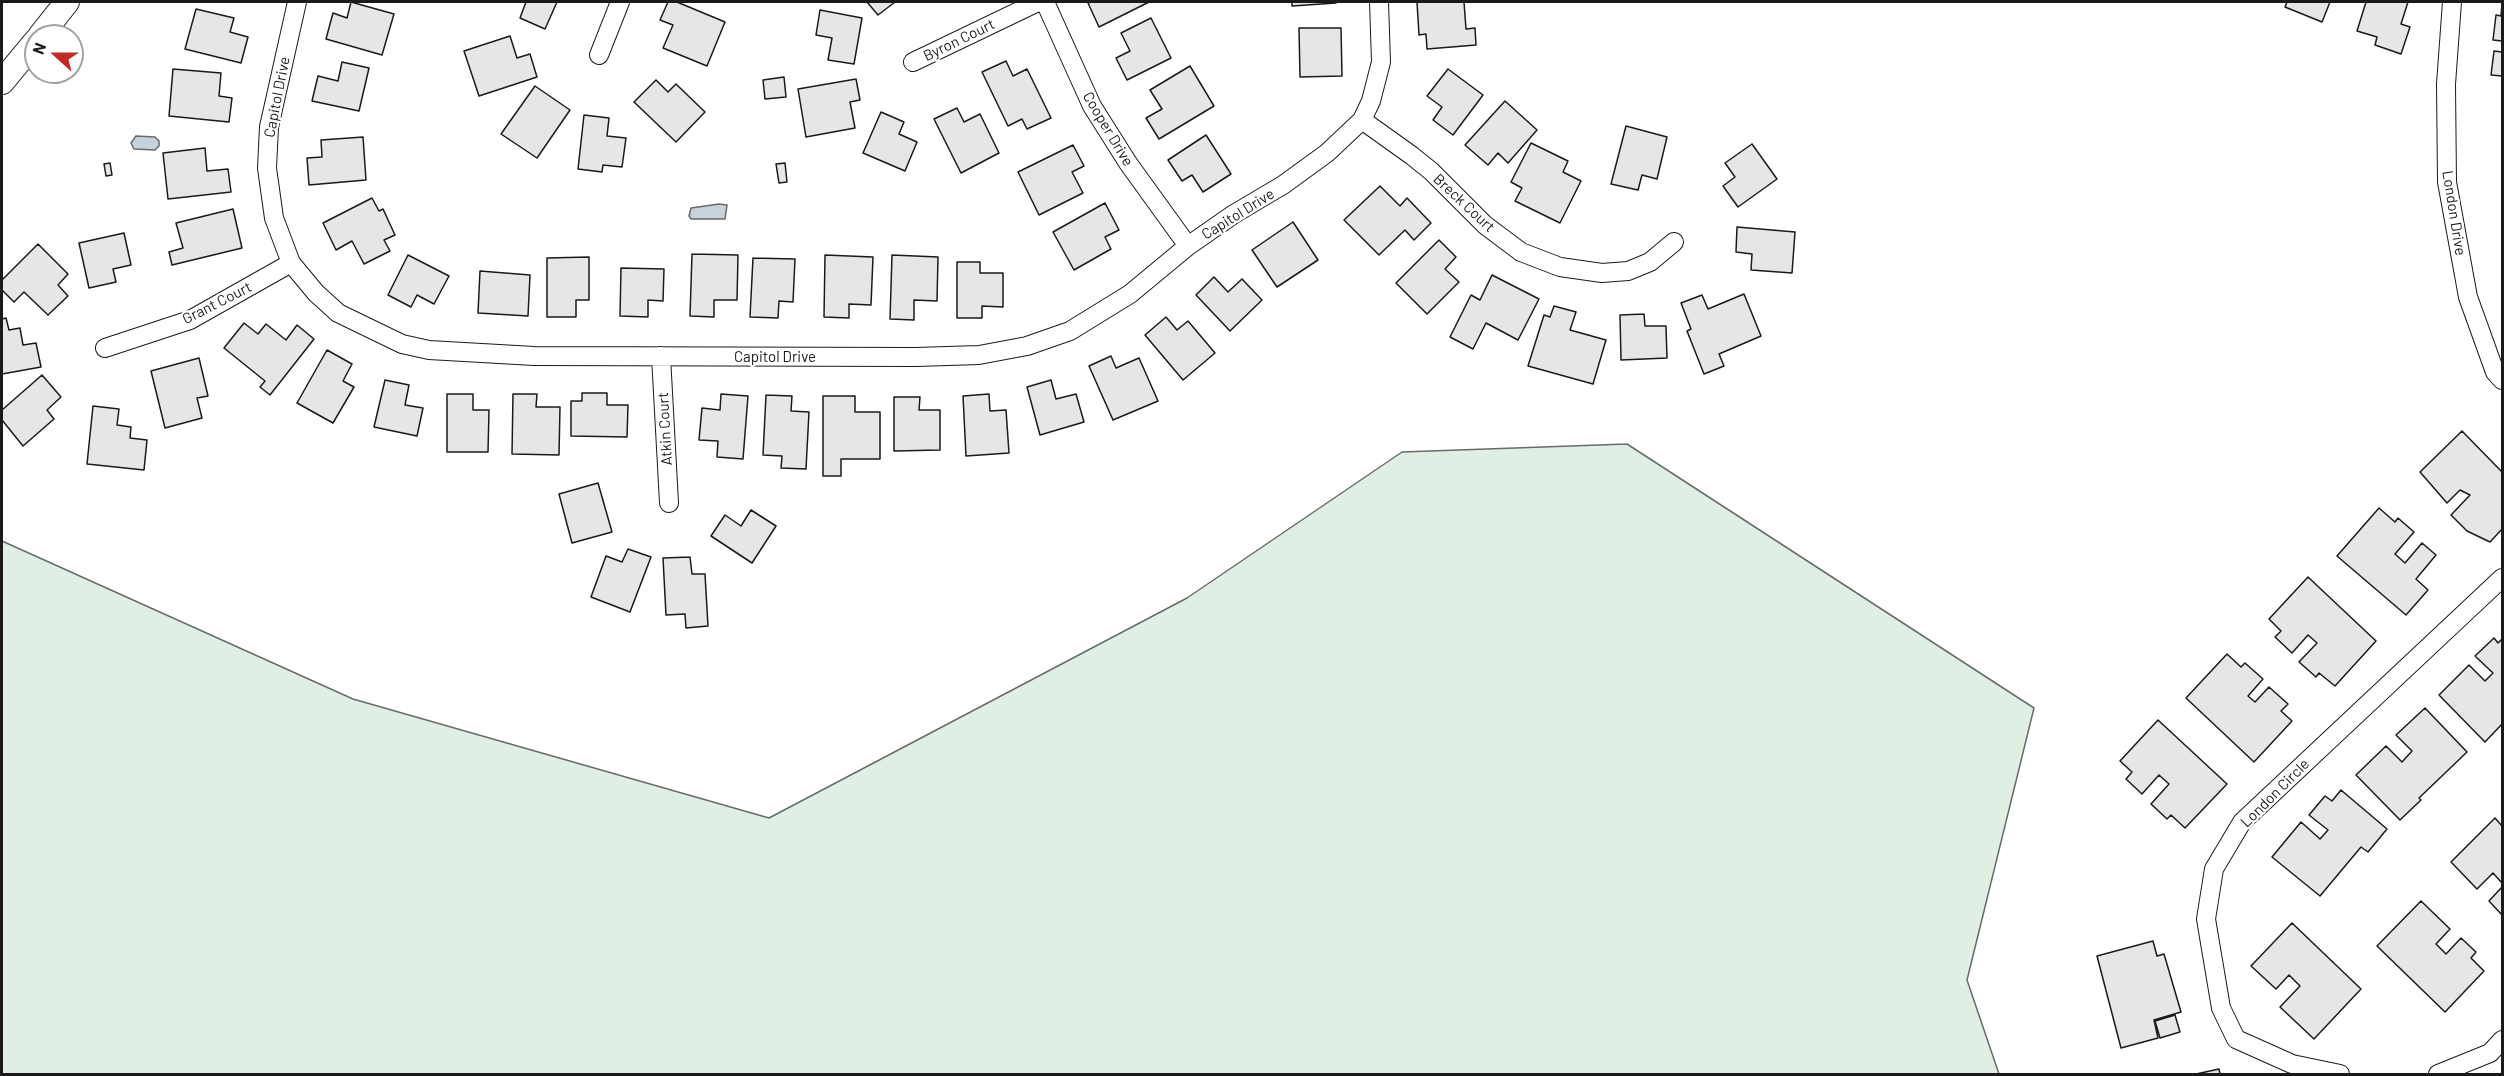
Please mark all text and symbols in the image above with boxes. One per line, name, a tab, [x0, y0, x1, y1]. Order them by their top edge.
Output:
street label: Byron Court	[920, 15, 998, 65]
north arrow	[24, 24, 84, 84]
text: N	[28, 40, 49, 56]
street label: Capitol Drive	[260, 55, 294, 139]
street label: Cooper Drive	[1079, 89, 1137, 169]
street label: London Drive	[2438, 169, 2470, 257]
street label: Breck Court	[1430, 170, 1498, 236]
street label: Capitol Drive	[1198, 185, 1278, 243]
street label: Grant Court	[179, 278, 255, 328]
street label: Capitol Drive	[734, 348, 816, 366]
street label: Atkin Court	[654, 392, 676, 466]
street label: London Circle	[2237, 755, 2313, 831]

